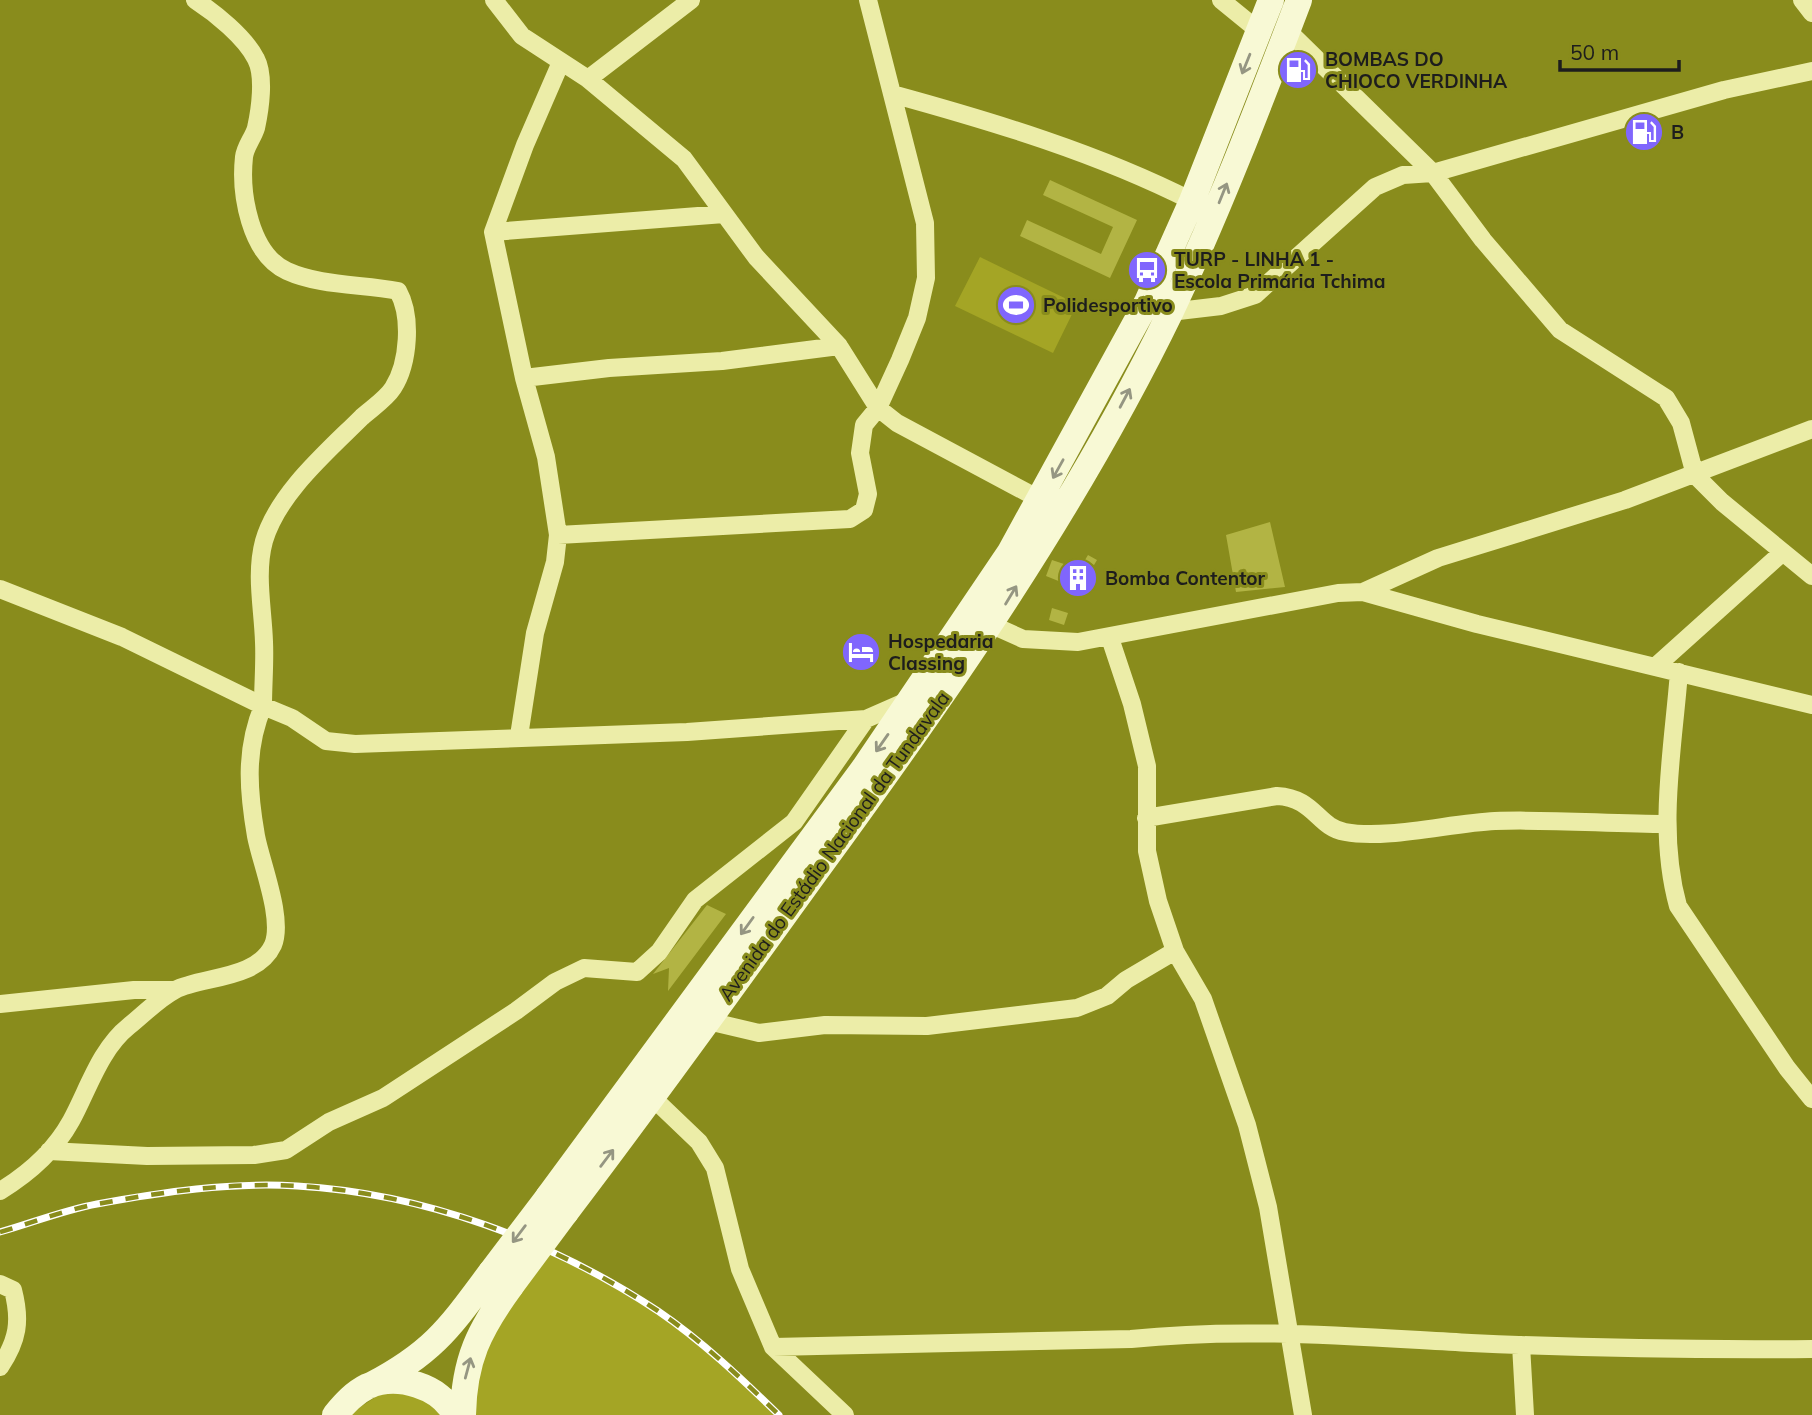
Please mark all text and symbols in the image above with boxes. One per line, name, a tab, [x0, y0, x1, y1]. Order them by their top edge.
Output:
scale bar	[1560, 28, 1679, 72]
text: 50 m	[1570, 39, 1619, 65]
place label: BOMBAS DO CHIOCO VERDINHA	[1325, 47, 1508, 93]
fuel station icon: BOMBAS DO CHIOCO VERDINHA	[1277, 49, 1319, 91]
one-way arrow	[1239, 52, 1252, 74]
fuel station icon: B	[1623, 111, 1665, 153]
place label: B	[1671, 120, 1684, 144]
one-way arrow	[1217, 182, 1230, 204]
place label: TURP - LINHA 1 - Escola Primária Tchima	[1174, 247, 1386, 293]
bus stop icon: TURP - LINHA 1 - Escola Primária Tchima	[1126, 249, 1168, 291]
sports icon: Polidesportivo	[995, 284, 1037, 326]
place label: Polidesportivo	[1043, 293, 1173, 317]
one-way arrow	[1119, 388, 1132, 409]
one-way arrow	[1051, 459, 1065, 479]
building icon: Bomba Contentor	[1057, 557, 1099, 599]
place label: Bomba Contentor	[1105, 566, 1266, 590]
one-way arrow	[1004, 586, 1019, 605]
place label: Hospedaria Classing	[888, 629, 993, 675]
hotel icon: Hospedaria Classing	[840, 631, 882, 673]
street label: Avenida do Estádio Nacional da Tundavala	[714, 687, 954, 1005]
one-way arrow	[875, 733, 889, 752]
one-way arrow	[740, 917, 755, 936]
one-way arrow	[600, 1149, 615, 1168]
one-way arrow	[512, 1224, 527, 1243]
one-way arrow	[462, 1357, 475, 1380]

